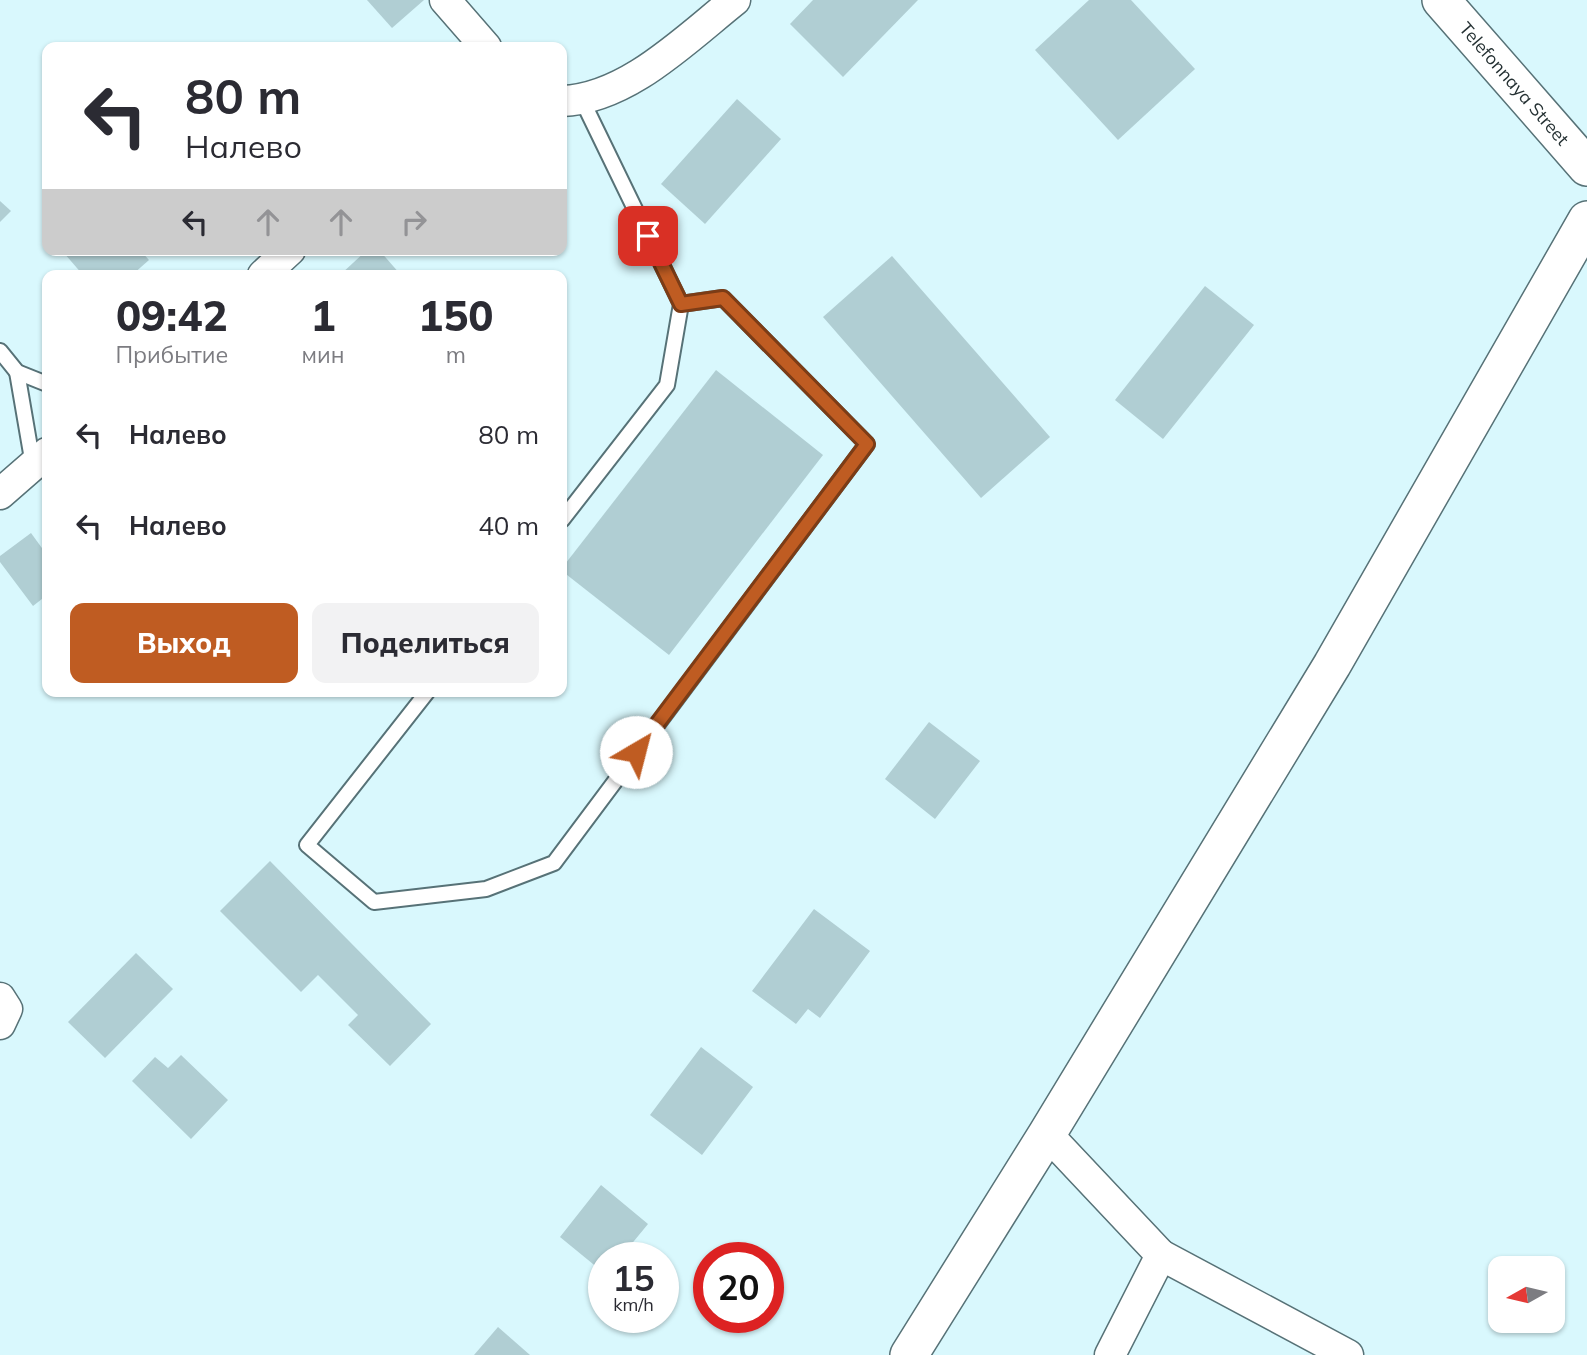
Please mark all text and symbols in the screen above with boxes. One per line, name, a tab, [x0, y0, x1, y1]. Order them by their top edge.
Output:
street label: Telefonnaya Street	[1455, 17, 1574, 150]
text: 80 m	[185, 65, 301, 126]
icon: left	[70, 70, 161, 161]
text: Налево	[185, 126, 302, 166]
icon: left	[176, 203, 214, 241]
icon: ahead	[249, 203, 287, 241]
icon: ahead	[322, 203, 360, 241]
icon: right	[395, 203, 433, 241]
pin	[618, 206, 678, 266]
icon: arrive	[629, 217, 667, 255]
text: 09:42	[116, 289, 228, 342]
text: 1	[310, 289, 336, 342]
text: 150	[418, 289, 494, 342]
text: Прибытие	[115, 340, 228, 369]
text: мин	[302, 340, 345, 369]
text: m	[446, 340, 466, 369]
icon: left	[70, 416, 108, 454]
text: Налево	[129, 418, 227, 451]
text: 80 m	[478, 418, 539, 451]
icon: left	[70, 507, 108, 545]
text: Налево	[129, 509, 227, 542]
text: 40 m	[478, 509, 539, 542]
button: Выход	[70, 603, 298, 683]
button: Поделиться	[312, 603, 539, 683]
position arrow	[599, 715, 673, 789]
speed limit sign: 20	[693, 1242, 784, 1333]
text: 15	[612, 1256, 655, 1300]
north arrow	[1488, 1256, 1564, 1334]
map controls	[1488, 1256, 1565, 1333]
text: km/h	[613, 1293, 654, 1316]

